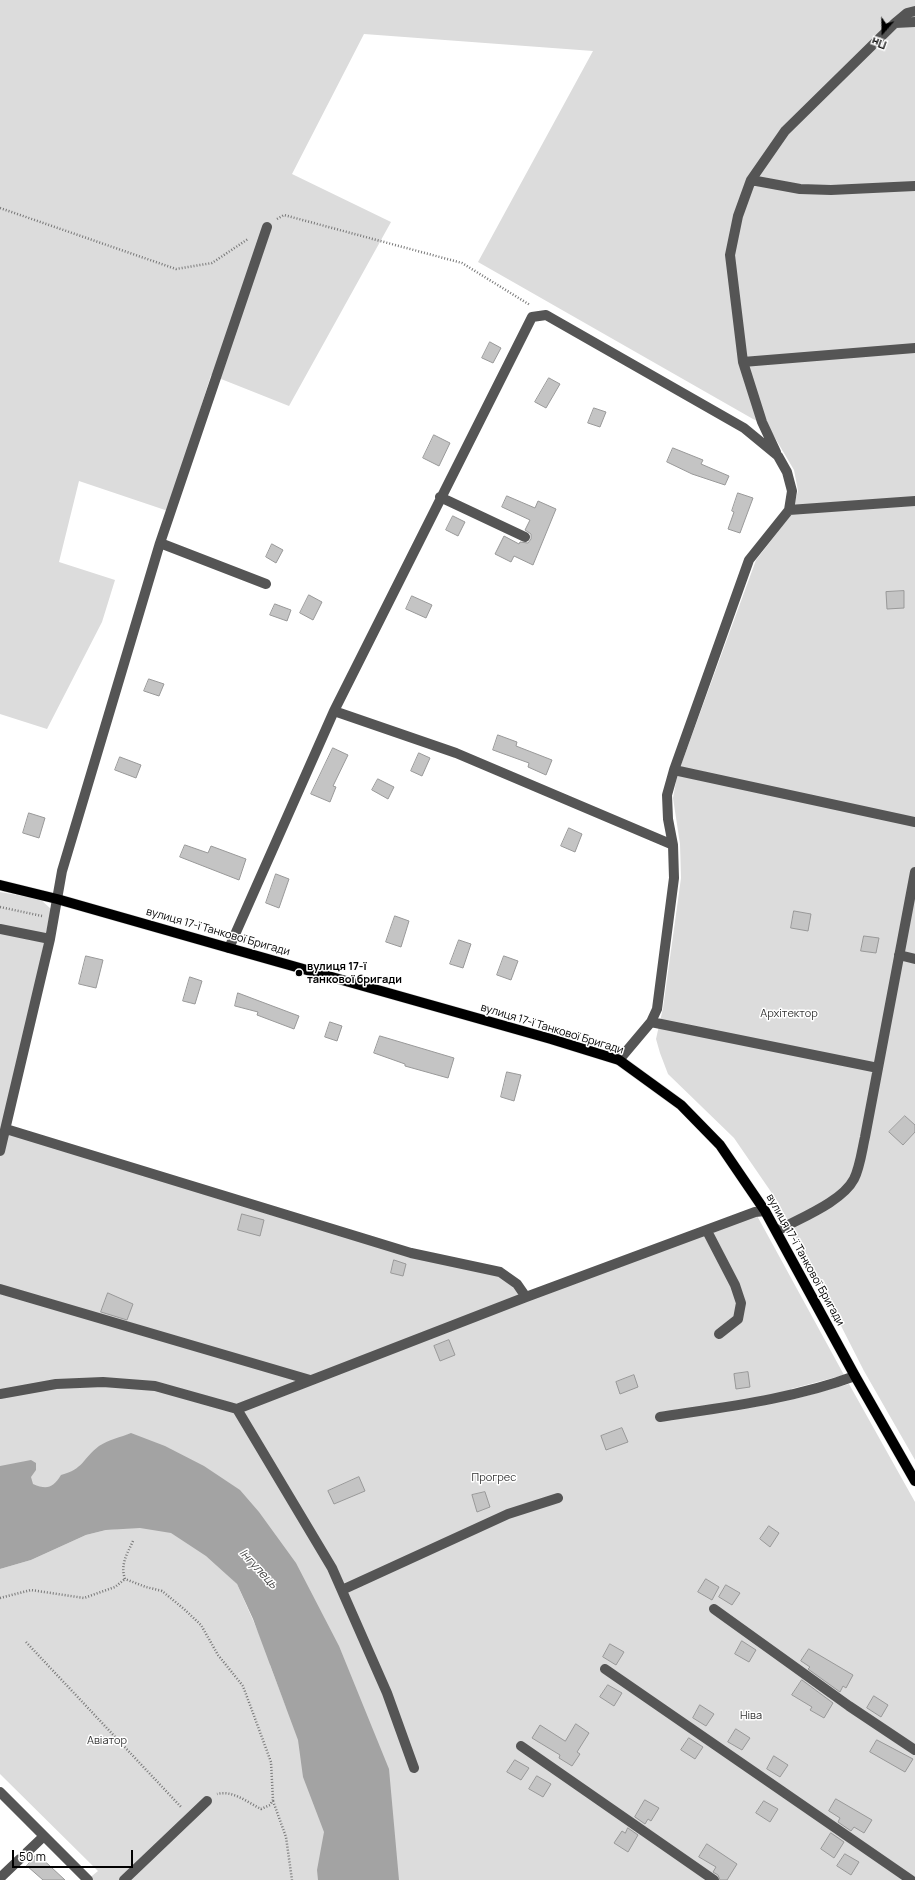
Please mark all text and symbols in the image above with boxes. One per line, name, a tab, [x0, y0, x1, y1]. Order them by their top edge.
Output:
north arrow	[863, 12, 903, 52]
text: Пн	[869, 34, 888, 53]
street label: вулиця 17-ї Танкової Бригади	[145, 905, 291, 959]
place label: вулиця 17-ї танкової бригади	[307, 960, 402, 986]
marker: вулиця 17-ї танкової бригади	[294, 968, 304, 978]
street label: вулиця 17-ї Танкової Бригади	[479, 1001, 625, 1057]
park label: Архітектор	[760, 1007, 818, 1021]
street label: вулиця 17-ї Танкової Бригади	[763, 1192, 847, 1328]
park label: Прогрес	[472, 1471, 516, 1485]
water label: Інгулець	[236, 1546, 280, 1592]
park label: Ніва	[740, 1709, 762, 1723]
park label: Авіатор	[87, 1734, 127, 1748]
scale bar	[14, 1842, 135, 1868]
text: 50 m	[19, 1848, 46, 1865]

